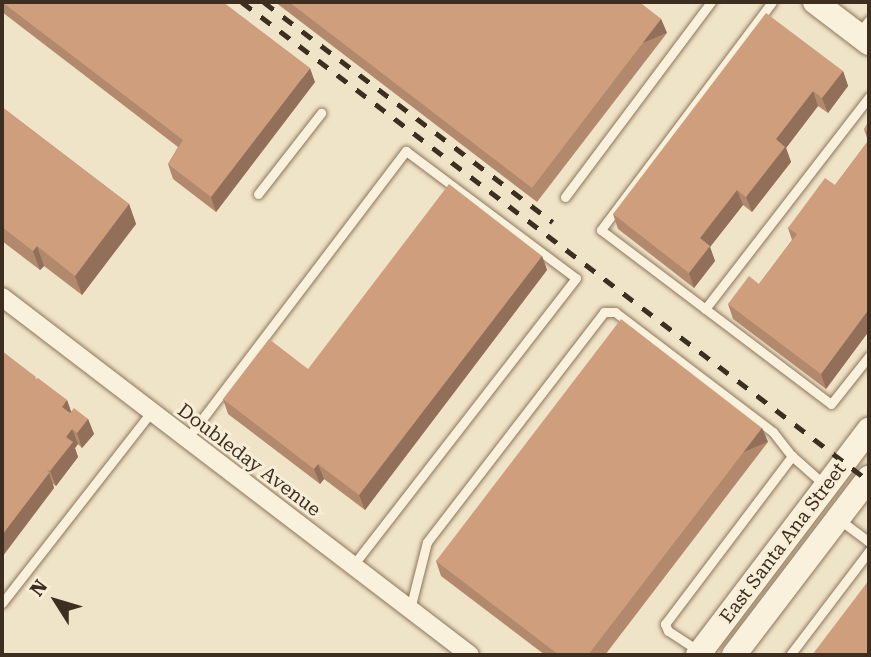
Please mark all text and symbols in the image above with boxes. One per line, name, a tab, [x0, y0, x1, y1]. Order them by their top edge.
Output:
street label: Doubleday Avenue	[173, 399, 325, 521]
street label: East Santa Ana Street	[715, 458, 851, 628]
north arrow	[21, 566, 91, 636]
text: N	[25, 575, 52, 601]

